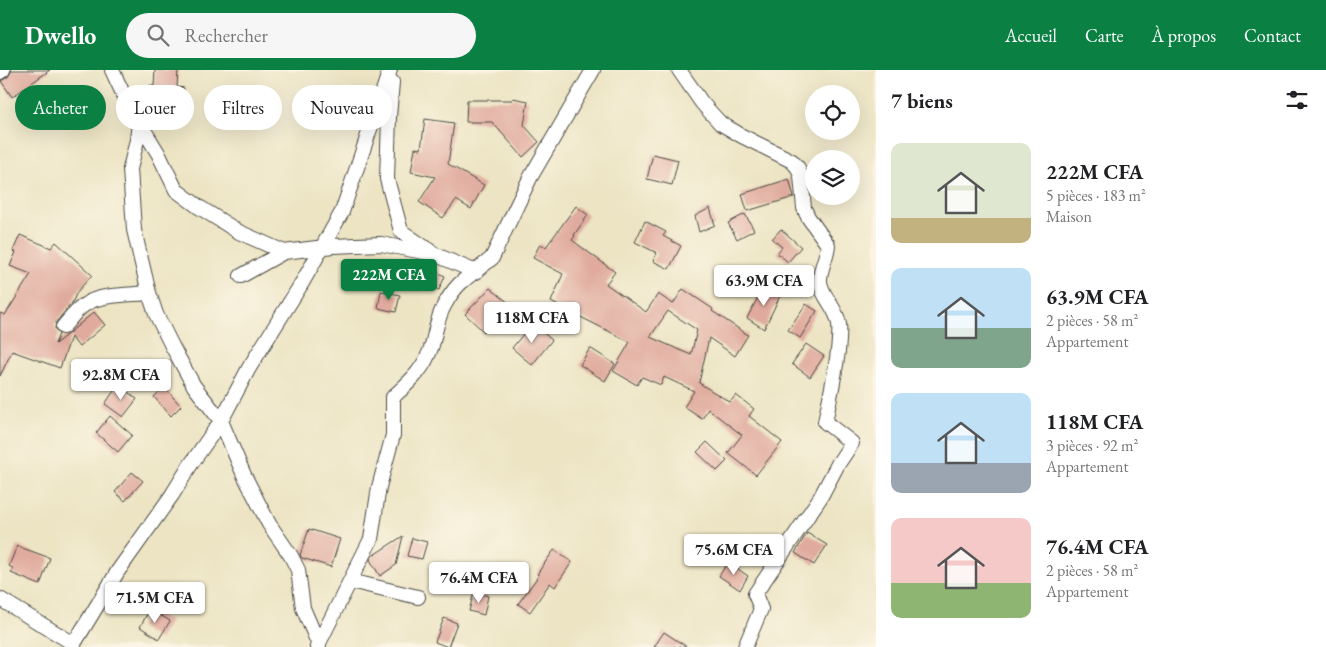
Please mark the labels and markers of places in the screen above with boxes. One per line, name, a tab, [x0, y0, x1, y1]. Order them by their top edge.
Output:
pin: 222M CFA	[337, 258, 441, 301]
pin: 63.9M CFA	[707, 264, 821, 307]
pin: 118M CFA	[480, 302, 584, 344]
pin: 92.8M CFA	[64, 358, 178, 401]
pin: 75.6M CFA	[677, 534, 791, 576]
pin: 76.4M CFA	[422, 562, 536, 604]
pin: 71.5M CFA	[98, 582, 212, 624]

